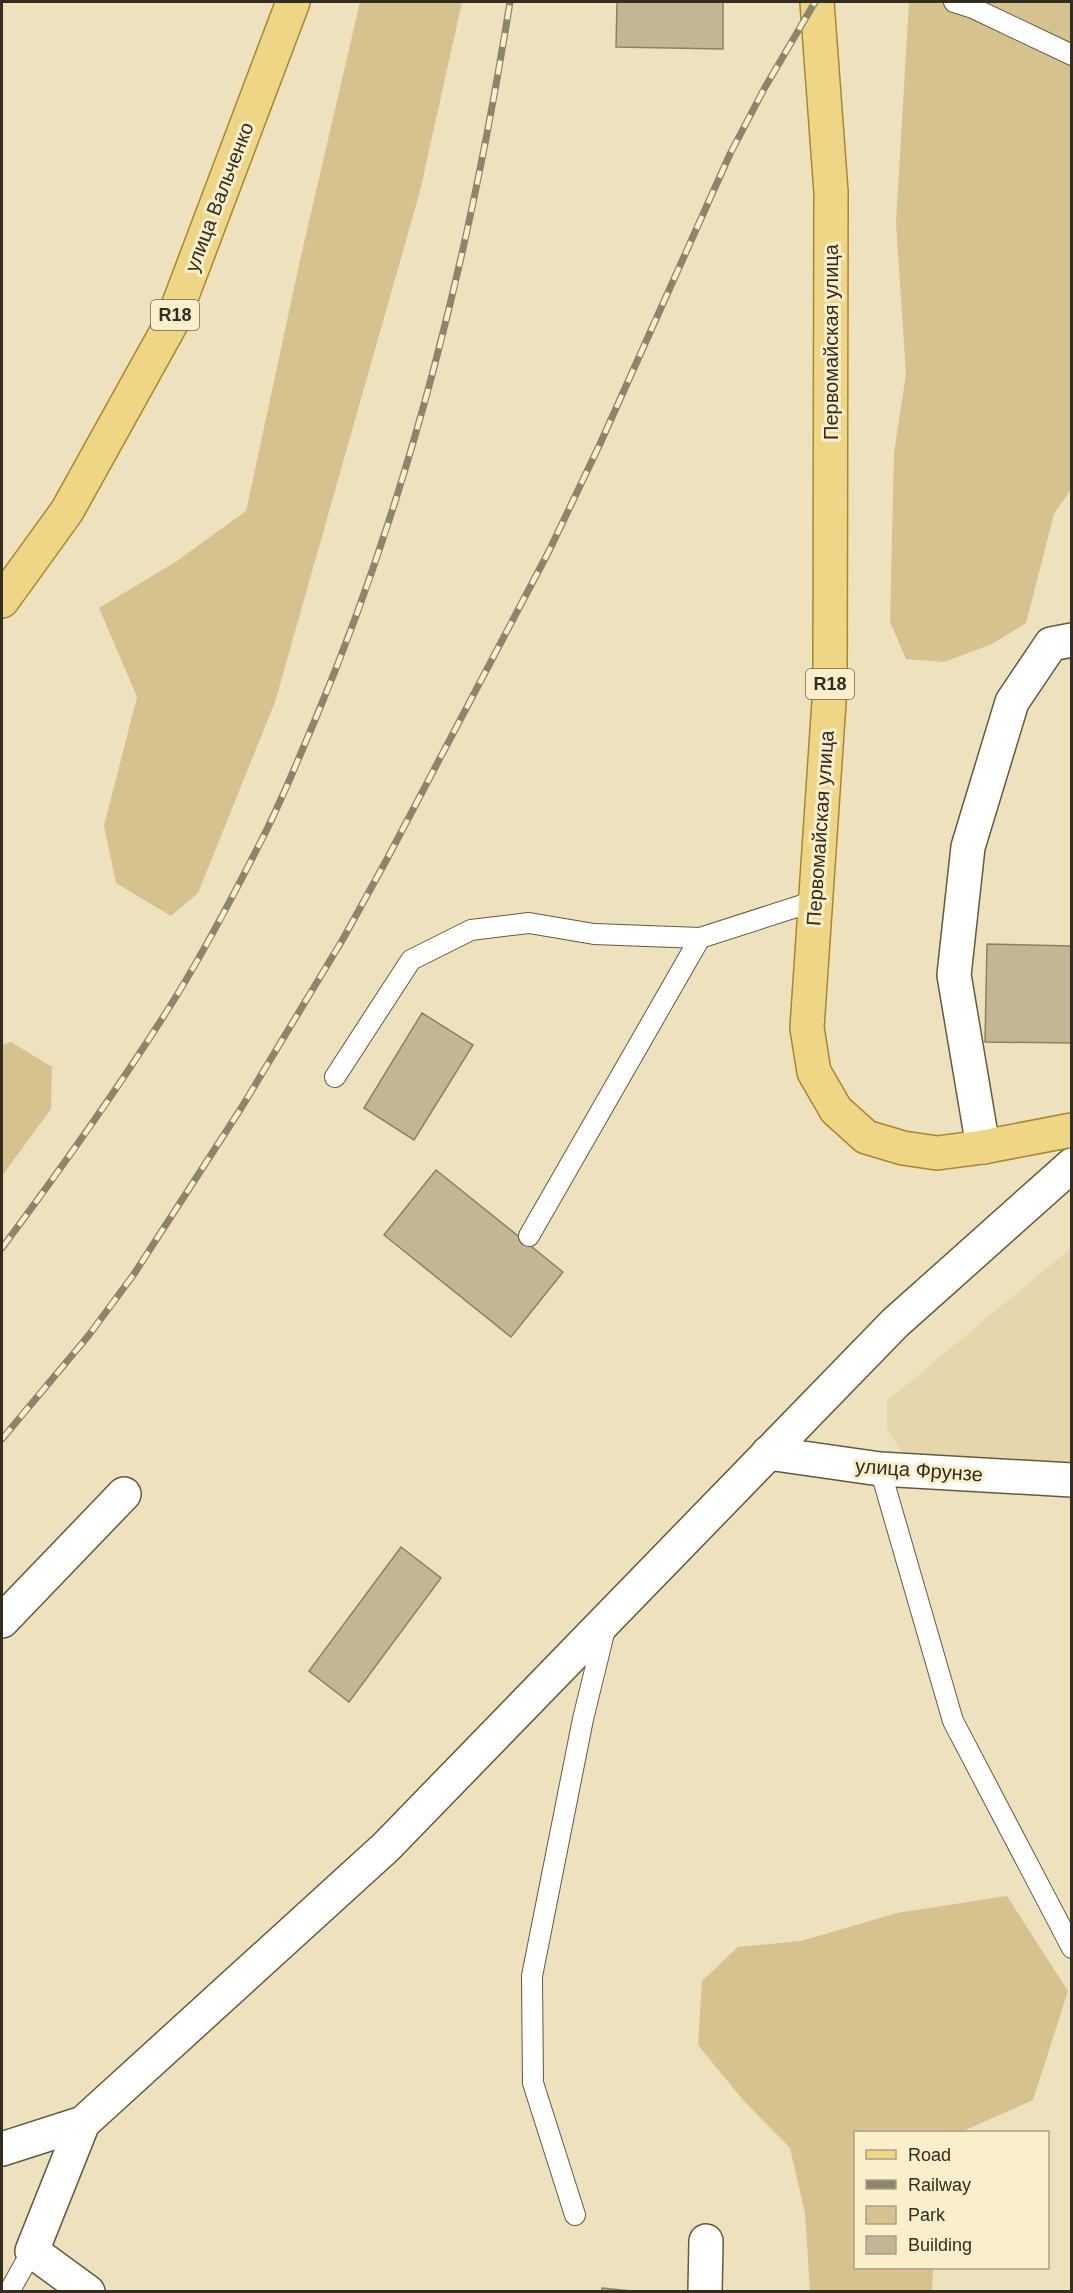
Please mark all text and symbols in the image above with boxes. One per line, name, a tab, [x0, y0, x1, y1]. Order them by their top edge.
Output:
street label: улица Вальченко	[180, 119, 258, 275]
street label: Первомайская улица	[820, 243, 842, 440]
road number: R18	[151, 300, 199, 330]
road number: R18	[806, 669, 854, 699]
street label: Первомайская улица	[802, 729, 838, 926]
street label: улица Фрунзе	[855, 1455, 983, 1485]
legend	[854, 2131, 1049, 2269]
text: Road	[908, 2145, 951, 2165]
text: Railway	[908, 2175, 971, 2195]
text: Park	[908, 2205, 946, 2225]
text: Building	[908, 2235, 972, 2255]

